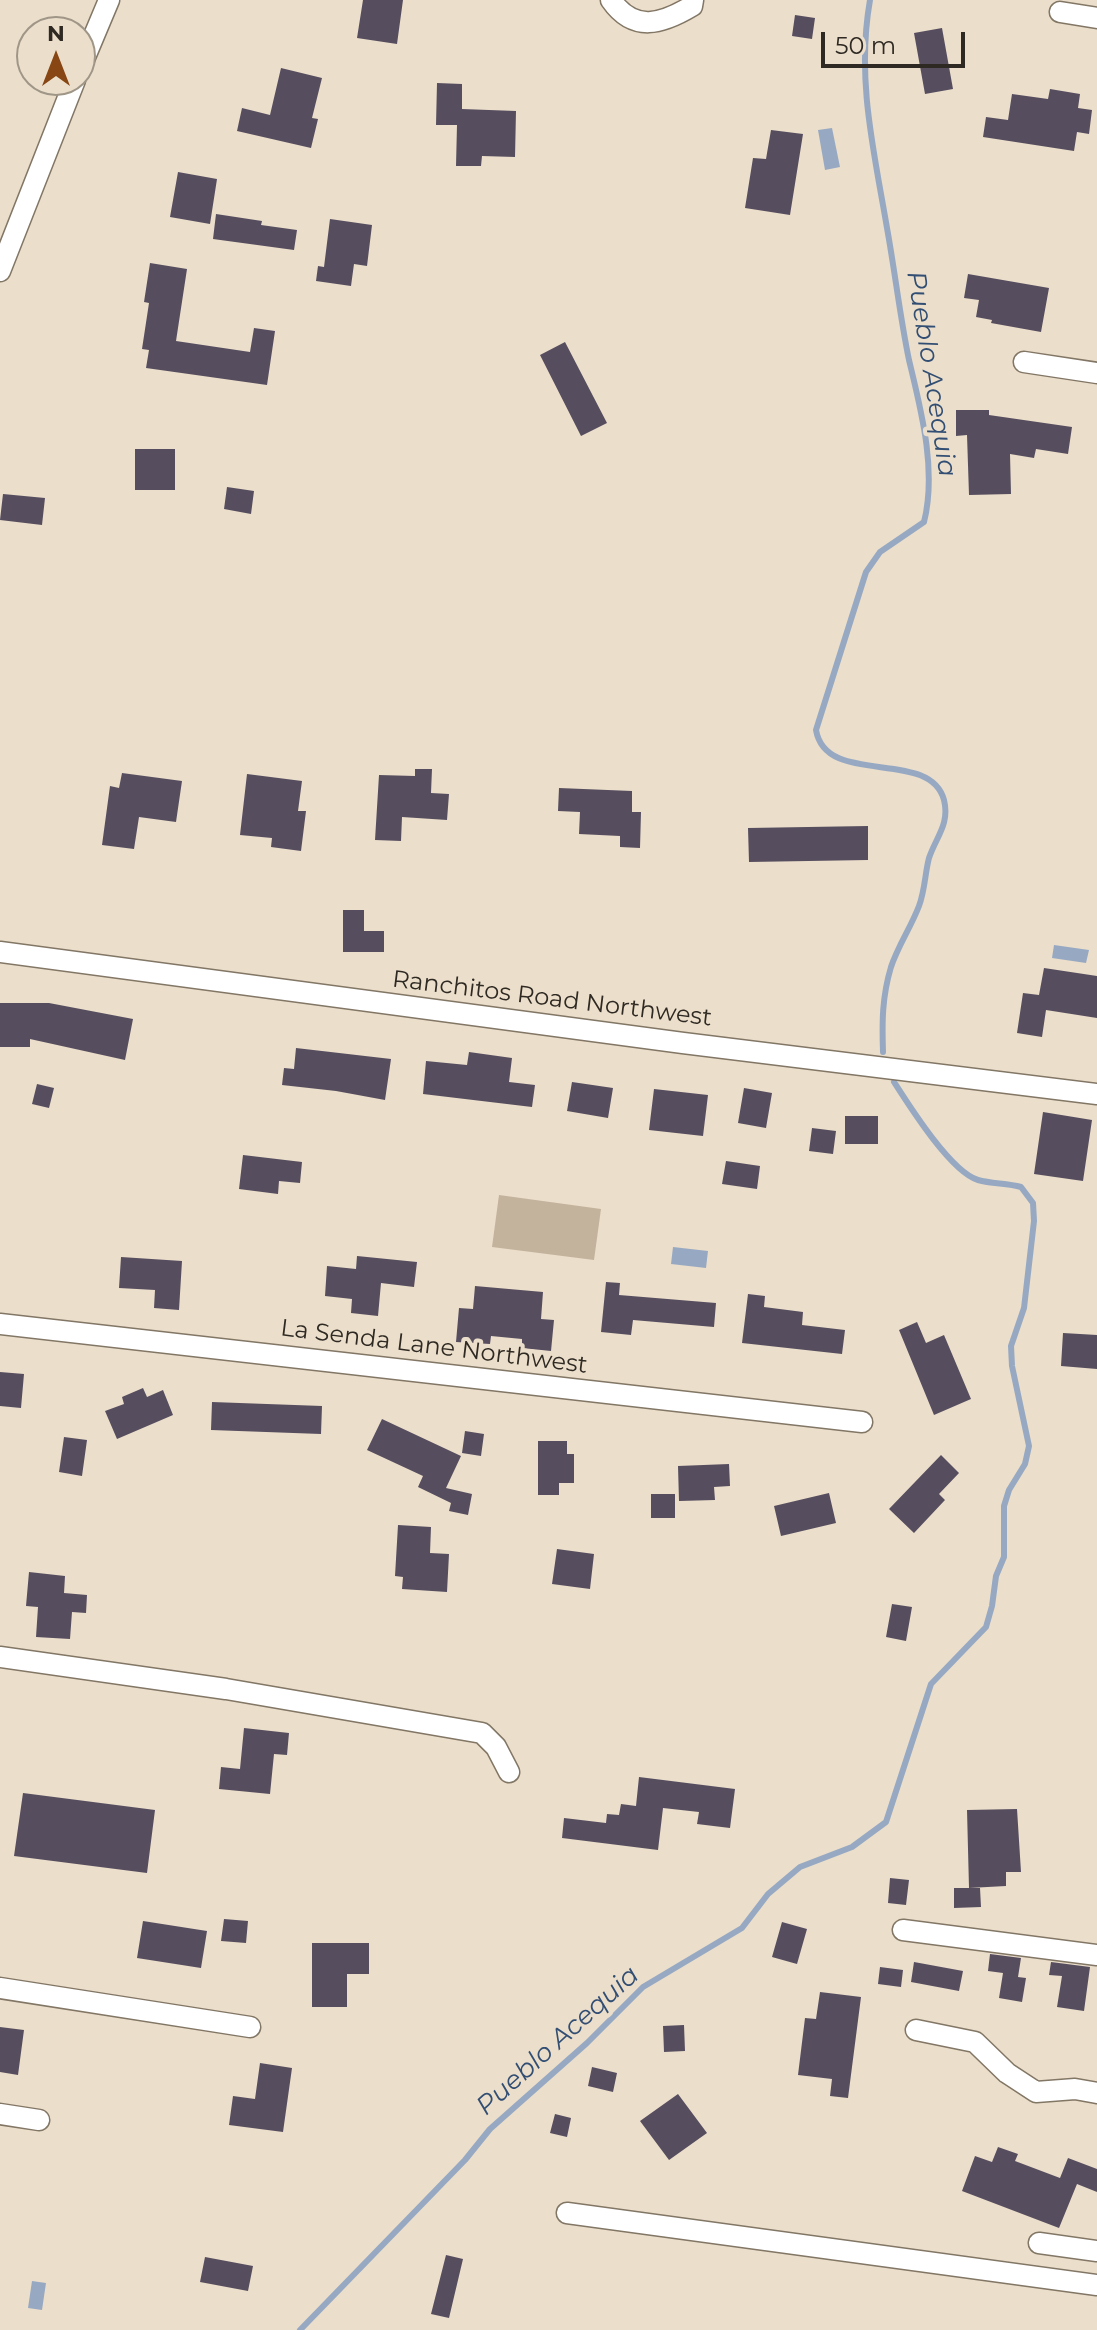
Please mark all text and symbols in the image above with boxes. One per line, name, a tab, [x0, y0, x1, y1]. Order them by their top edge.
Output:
north arrow	[16, 16, 96, 96]
scale bar	[825, 16, 969, 66]
text: N	[47, 20, 65, 47]
text: 50 m	[835, 31, 896, 60]
water label: Pueblo Acequia	[899, 269, 963, 479]
street label: Ranchitos Road Northwest	[391, 965, 713, 1033]
street label: La Senda Lane Northwest	[279, 1314, 589, 1380]
water label: Pueblo Acequia	[470, 1960, 646, 2122]

